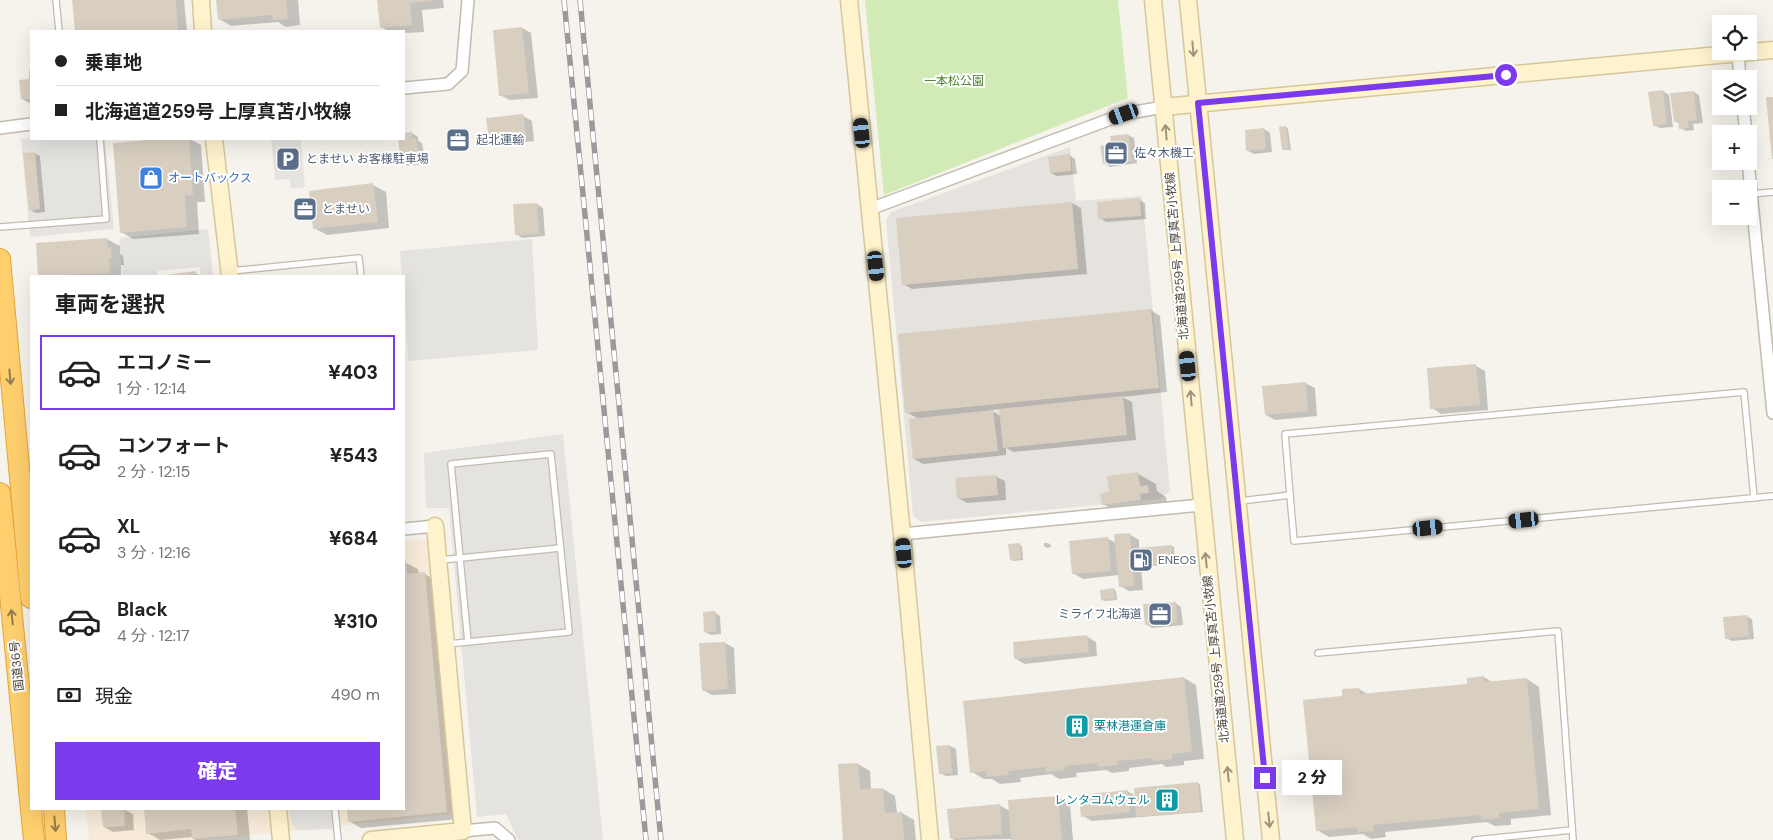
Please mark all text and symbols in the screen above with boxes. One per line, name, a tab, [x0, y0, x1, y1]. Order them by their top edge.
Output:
map controls	[1712, 15, 1757, 225]
button: locate	[1712, 15, 1757, 60]
one-way arrow	[1188, 40, 1197, 56]
text: 乗車地	[85, 50, 142, 75]
route start	[1495, 64, 1517, 86]
button: layers	[1712, 70, 1757, 115]
park label: 一本松公園	[924, 73, 984, 89]
text: 北海道道259号 上厚真苫小牧線	[85, 99, 352, 124]
car	[1107, 102, 1140, 126]
car	[852, 117, 871, 149]
one-way arrow	[1161, 124, 1170, 140]
button: +	[1712, 125, 1757, 170]
office icon: 起北運輸	[445, 127, 471, 153]
place label: 起北運輸	[476, 132, 524, 148]
office icon: 佐々木機工	[1103, 140, 1129, 166]
place label: 佐々木機工	[1134, 145, 1194, 161]
parking icon: とませい お客様駐車場	[275, 146, 301, 172]
place label: とませい お客様駐車場	[306, 151, 429, 167]
shop icon: オートバックス	[138, 165, 164, 191]
place label: オートバックス	[168, 170, 252, 186]
street label: 北海道道259号 上厚真苫小牧線	[1162, 171, 1192, 341]
button: −	[1712, 180, 1757, 225]
office icon: とませい	[292, 196, 318, 222]
place label: とませい	[322, 201, 370, 217]
car	[866, 250, 885, 282]
text: 車両を選択	[55, 290, 165, 319]
icon: car	[57, 350, 102, 395]
text: エコノミー	[117, 350, 212, 375]
car	[1178, 350, 1197, 382]
text: ¥403	[328, 360, 378, 385]
one-way arrow	[5, 369, 15, 385]
text: 1 分 · 12:14	[117, 378, 186, 399]
one-way arrow	[1186, 391, 1196, 407]
icon: car	[57, 433, 102, 478]
text: コンフォート	[117, 433, 230, 458]
text: ¥543	[330, 443, 378, 468]
text: 2 分 · 12:15	[117, 461, 190, 482]
car	[1508, 511, 1539, 529]
text: XL	[117, 514, 140, 539]
icon: car	[57, 516, 102, 561]
car	[1412, 519, 1443, 537]
text: ¥684	[329, 526, 378, 551]
car	[895, 537, 912, 569]
text: 3 分 · 12:16	[117, 542, 191, 563]
fuel station icon: ENEOS	[1128, 547, 1154, 573]
place label: ENEOS	[1158, 552, 1196, 568]
one-way arrow	[1202, 552, 1211, 568]
street label: 北海道道259号 上厚真苫小牧線	[1199, 574, 1233, 744]
text: Black	[117, 597, 168, 622]
icon: car	[57, 599, 102, 644]
office icon: ミライフ北海道	[1147, 601, 1173, 627]
place label: ミライフ北海道	[1058, 606, 1142, 622]
text: ¥310	[334, 609, 378, 634]
one-way arrow	[7, 610, 17, 626]
text: 4 分 · 12:17	[117, 625, 190, 646]
street label: 国道36号	[6, 640, 28, 692]
icon: cash	[55, 681, 83, 709]
text: 現金	[95, 684, 133, 709]
text: 490 m	[331, 684, 380, 705]
building icon: 栗林港運倉庫	[1064, 713, 1090, 739]
place label: 栗林港運倉庫	[1094, 718, 1166, 734]
button: 確定	[55, 742, 380, 800]
callout: 2 分	[1282, 760, 1342, 796]
one-way arrow	[1223, 766, 1233, 782]
route end	[1254, 767, 1276, 789]
text: 2 分	[1298, 767, 1326, 788]
building icon: レンタコムウェル	[1154, 787, 1180, 813]
place label: レンタコムウェル	[1054, 792, 1150, 808]
one-way arrow	[1264, 811, 1274, 827]
one-way arrow	[50, 816, 60, 832]

